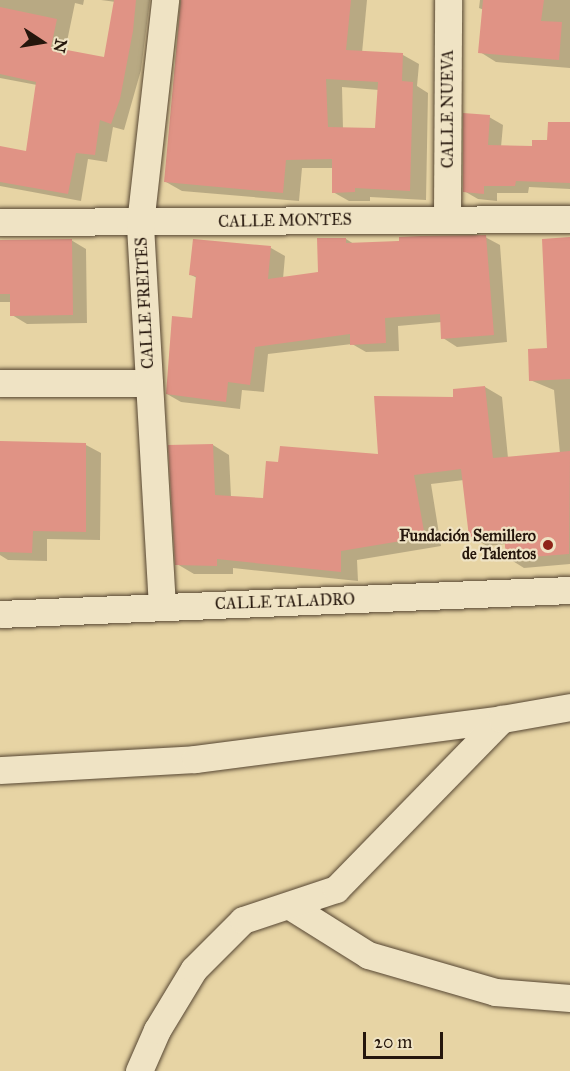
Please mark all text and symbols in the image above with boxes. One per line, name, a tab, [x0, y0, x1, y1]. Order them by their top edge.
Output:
north arrow	[12, 12, 72, 72]
text: N	[49, 37, 71, 54]
street label: CALLE NUEVA	[438, 50, 458, 168]
street label: CALLE MONTES	[218, 210, 352, 232]
street label: CALLE FREITES	[132, 237, 158, 369]
place label: Fundación Semillero de Talentos	[399, 526, 536, 564]
marker: Fundación Semillero de Talentos	[541, 538, 555, 552]
street label: CALLE TALADRO	[215, 590, 355, 614]
scale bar	[366, 1020, 446, 1058]
text: 20 m	[374, 1031, 412, 1053]

